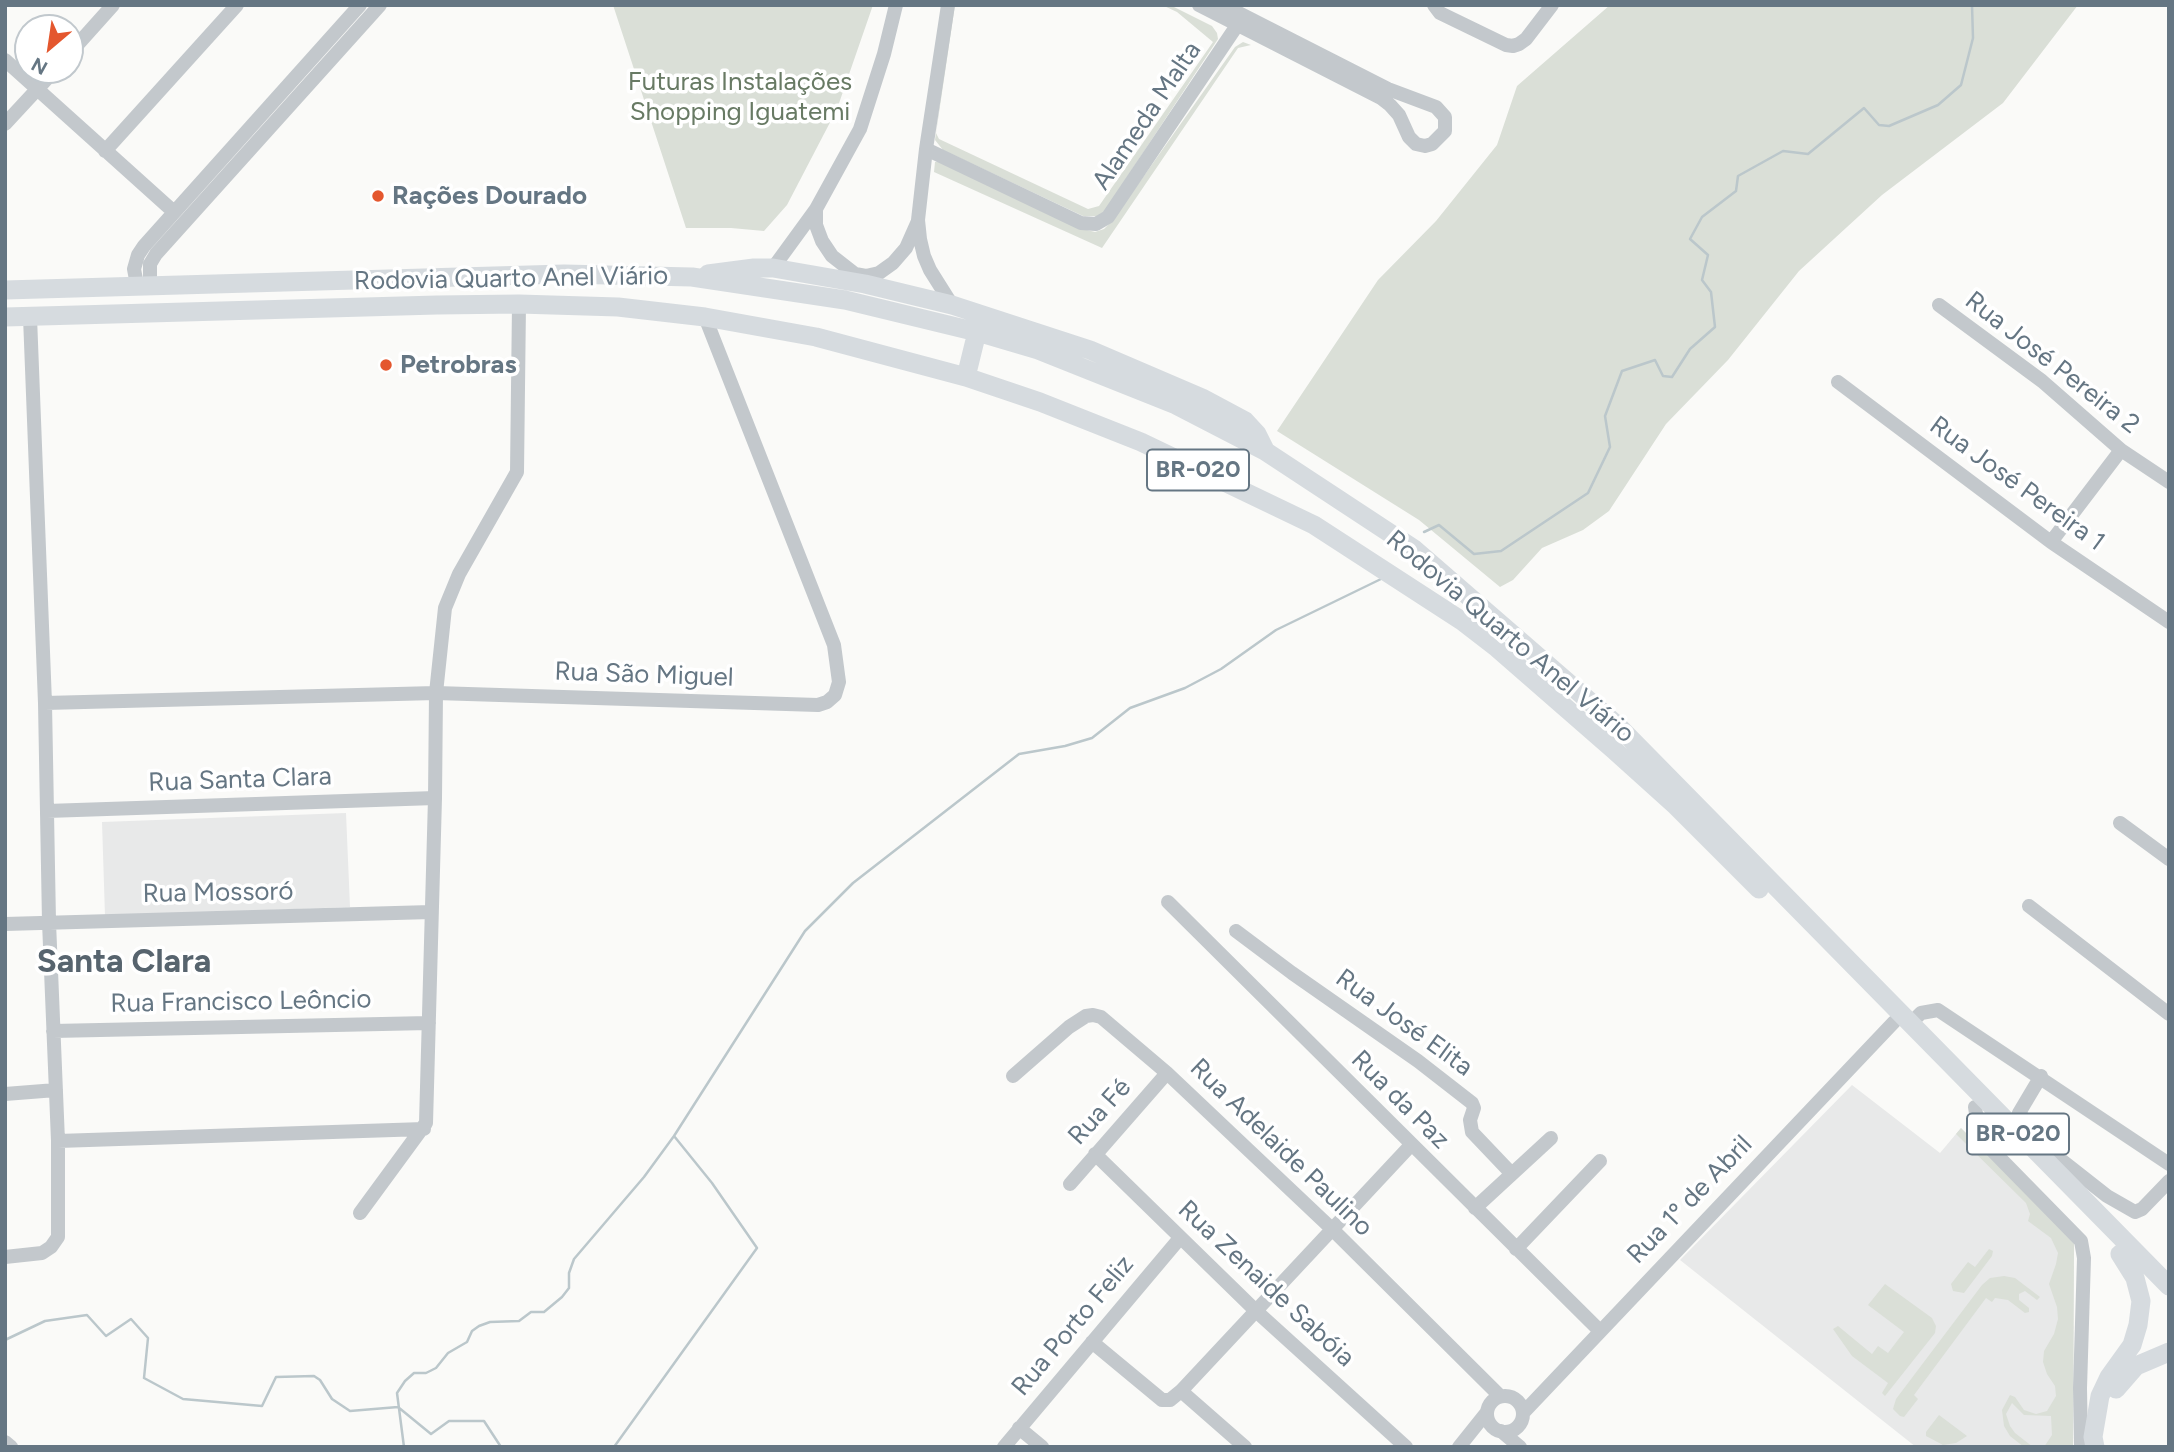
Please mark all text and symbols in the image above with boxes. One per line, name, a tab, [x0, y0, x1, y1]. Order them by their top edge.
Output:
north arrow	[14, 14, 84, 84]
street label: Alameda Malta	[1086, 36, 1208, 196]
text: N	[28, 52, 52, 80]
park label: Futuras Instalações Shopping Iguatemi	[628, 66, 852, 128]
place label: Rações Dourado	[392, 180, 587, 212]
marker: Rações Dourado	[370, 188, 386, 204]
street label: Rodovia Quarto Anel Viário	[354, 261, 668, 297]
street label: Rua José Pereira 2	[1959, 285, 2145, 441]
place label: Petrobras	[400, 349, 517, 381]
marker: Petrobras	[378, 357, 394, 373]
street label: Rua José Pereira 1	[1923, 410, 2111, 558]
road number: BR-020	[1147, 449, 1249, 490]
street label: Rodovia Quarto Anel Viário	[1380, 524, 1640, 750]
street label: Rua São Miguel	[554, 656, 734, 694]
street label: Rua Santa Clara	[148, 761, 332, 799]
street label: Rua Mossoró	[142, 876, 294, 910]
district label: Santa Clara	[37, 942, 211, 982]
street label: Rua José Elita	[1329, 963, 1479, 1083]
street label: Rua Francisco Leôncio	[110, 984, 372, 1020]
street label: Rua da Paz	[1344, 1044, 1456, 1156]
street label: Rua Adelaide Paulino	[1183, 1053, 1379, 1243]
street label: Rua Fé	[1062, 1072, 1138, 1152]
road number: BR-020	[1967, 1114, 2069, 1154]
street label: Rua 1º de Abril	[1621, 1129, 1759, 1271]
street label: Rua Zenaide Sabóia	[1171, 1194, 1361, 1374]
street label: Rua Porto Feliz	[1005, 1250, 1141, 1402]

